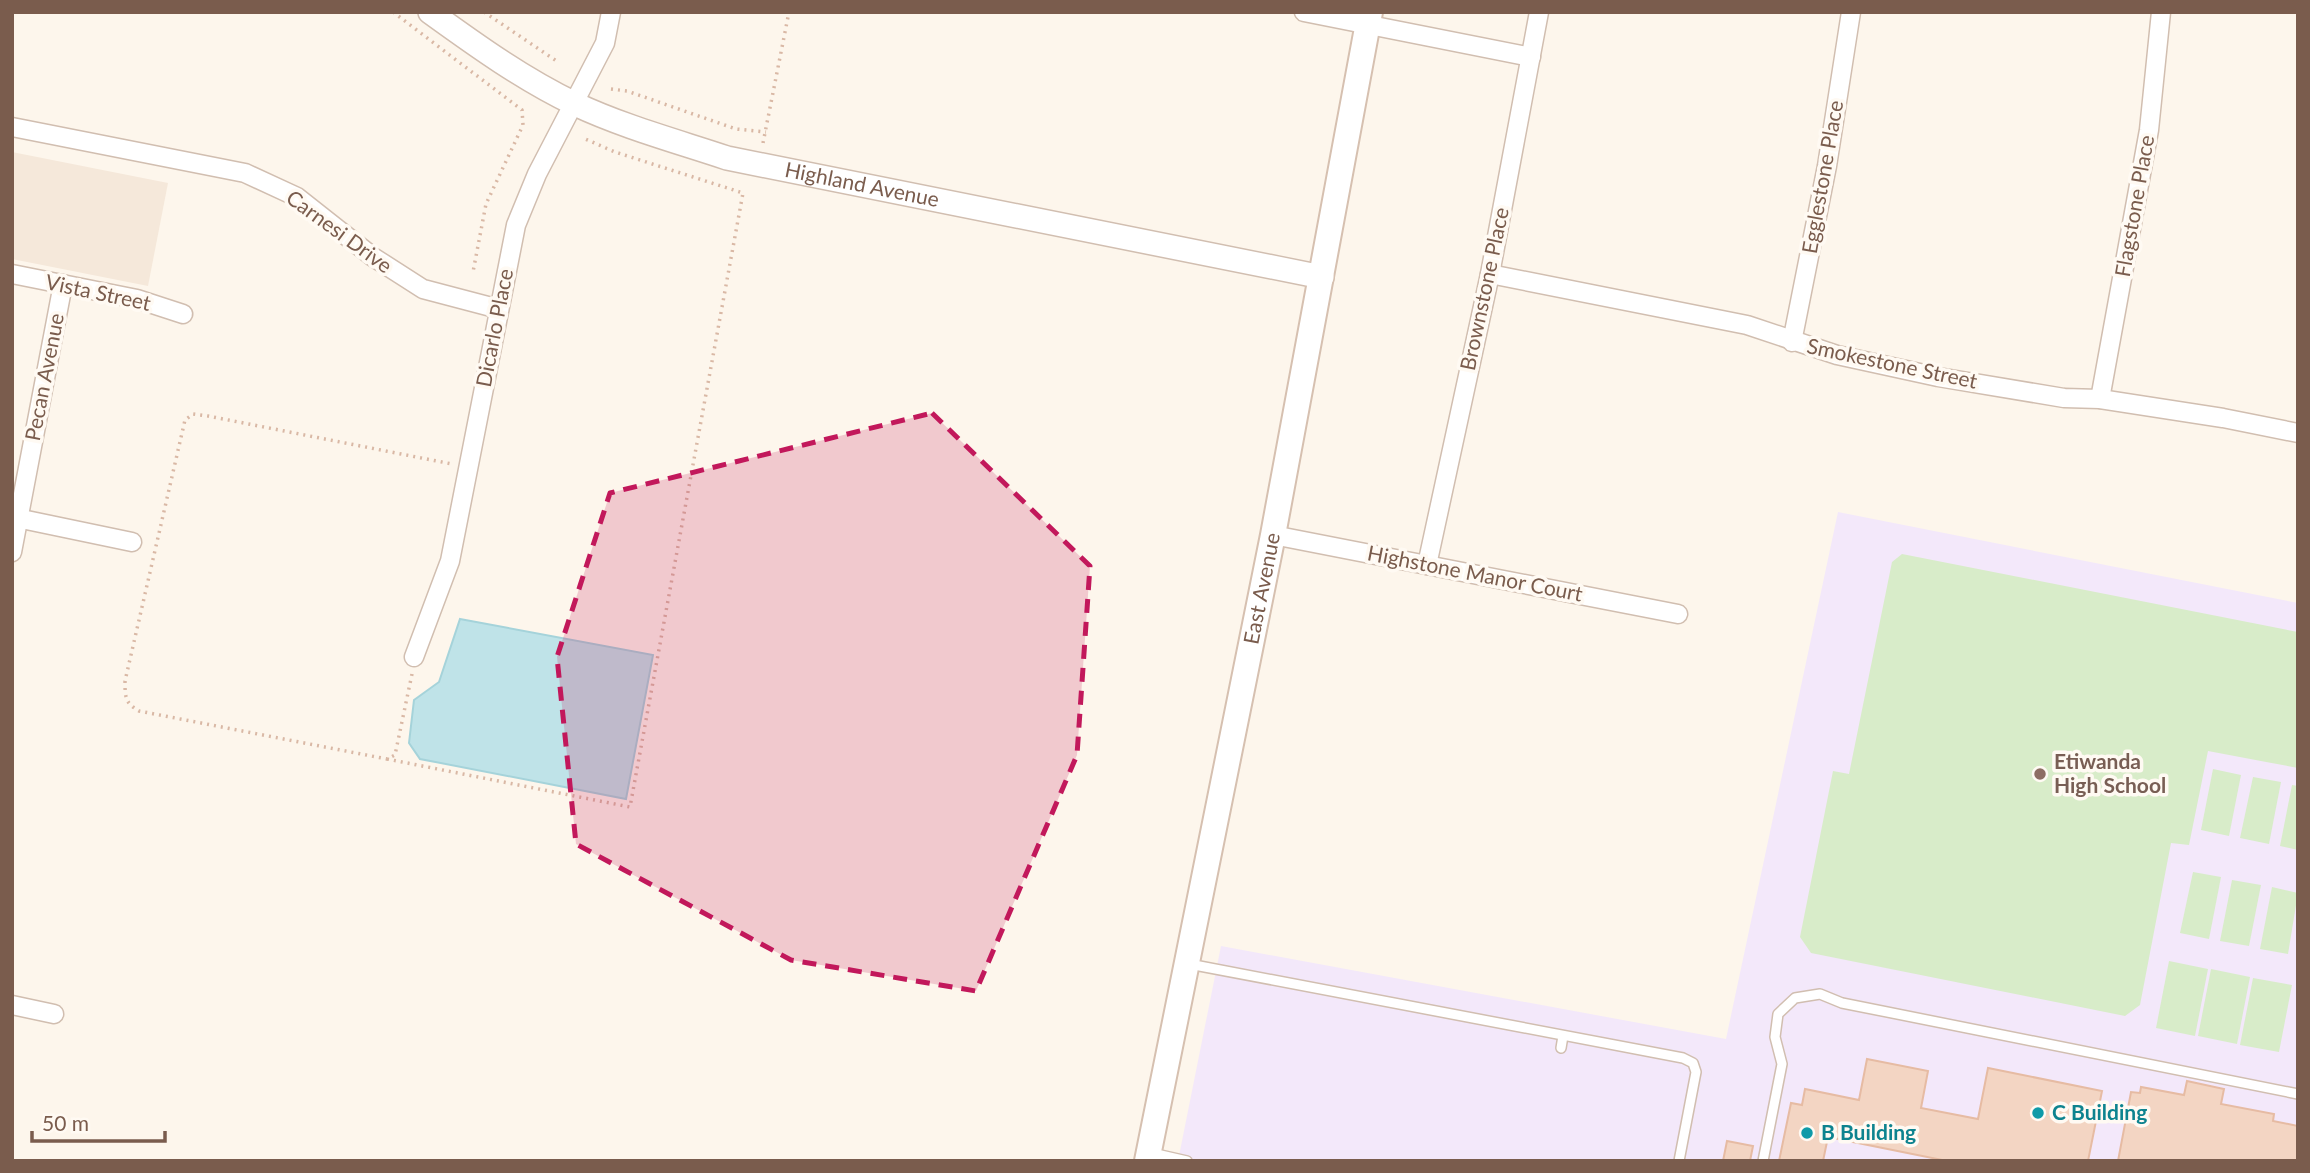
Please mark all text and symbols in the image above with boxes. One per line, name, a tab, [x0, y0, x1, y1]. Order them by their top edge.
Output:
street label: Egglestone Place	[1796, 98, 1847, 255]
street label: Flagstone Place	[2109, 133, 2158, 279]
street label: Highland Avenue	[783, 156, 942, 211]
street label: Carnesi Drive	[282, 184, 398, 277]
street label: Brownstone Place	[1454, 205, 1513, 372]
street label: Dicarlo Place	[470, 266, 517, 389]
street label: Vista Street	[43, 268, 154, 315]
street label: Pecan Avenue	[19, 311, 68, 443]
street label: Smokestone Street	[1805, 332, 1980, 393]
street label: East Avenue	[1237, 530, 1284, 646]
street label: Highstone Manor Court	[1366, 539, 1585, 606]
place label: Etiwanda High School	[2054, 748, 2166, 797]
marker: Etiwanda High School	[2032, 766, 2048, 782]
place label: C Building	[2052, 1099, 2147, 1124]
scale bar	[32, 1100, 164, 1144]
marker: C Building	[2030, 1105, 2046, 1121]
text: 50 m	[42, 1110, 89, 1135]
place label: B Building	[1821, 1119, 1916, 1144]
marker: B Building	[1799, 1125, 1815, 1141]

